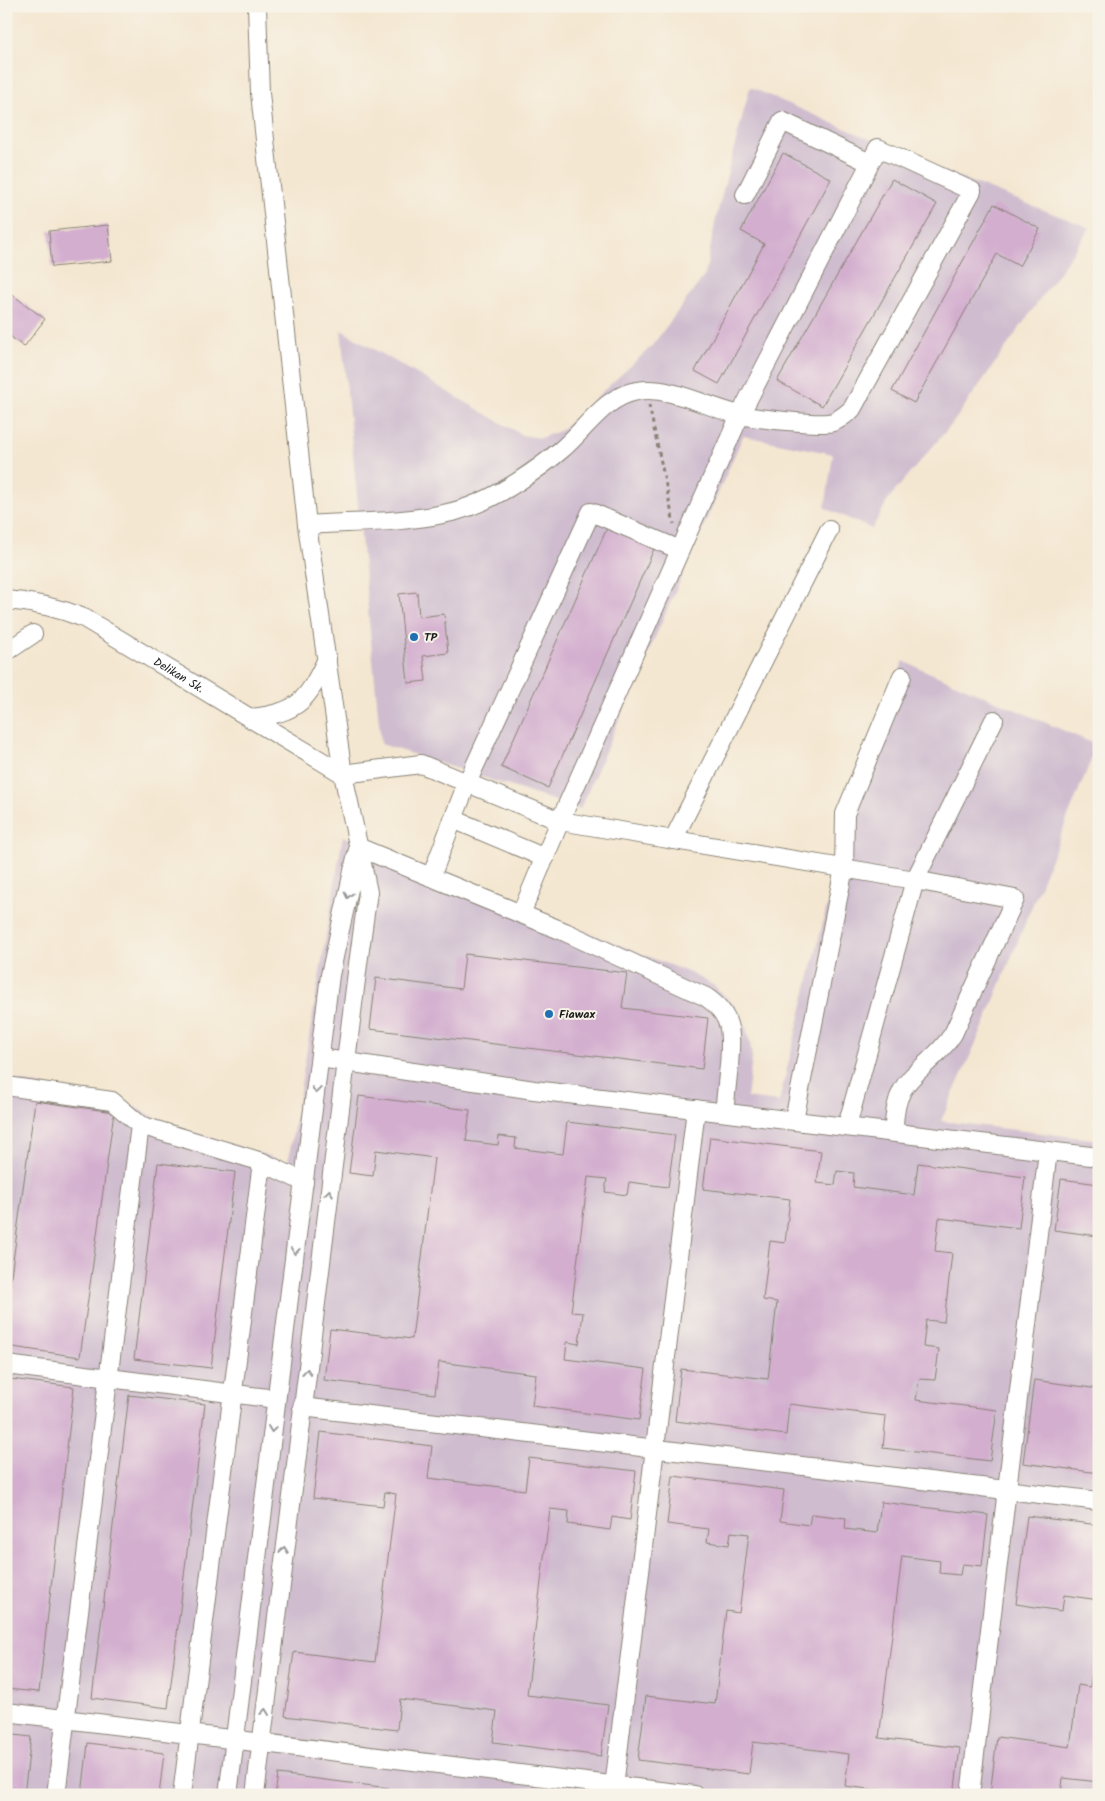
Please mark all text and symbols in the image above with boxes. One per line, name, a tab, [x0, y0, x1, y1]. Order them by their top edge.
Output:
place label: TP	[424, 628, 438, 647]
marker: TP	[408, 631, 420, 643]
street label: Delikan Sk.	[150, 652, 208, 698]
one-way arrow	[343, 890, 354, 899]
place label: Fiawax	[559, 1005, 595, 1024]
marker: Fiawax	[543, 1008, 555, 1020]
one-way arrow	[311, 1085, 321, 1094]
one-way arrow	[323, 1189, 334, 1197]
one-way arrow	[290, 1247, 301, 1255]
one-way arrow	[301, 1367, 312, 1375]
one-way arrow	[267, 1426, 278, 1434]
one-way arrow	[278, 1546, 289, 1554]
one-way arrow	[259, 1707, 270, 1715]

